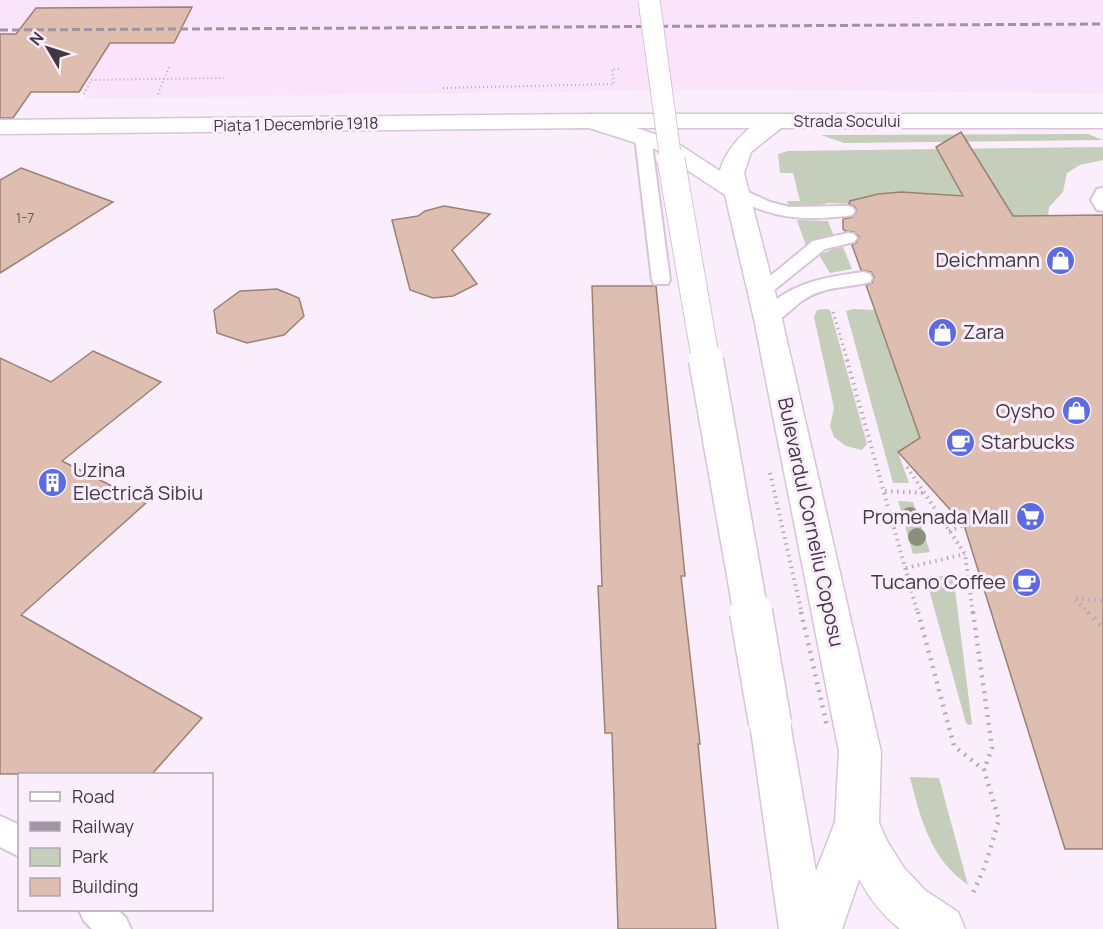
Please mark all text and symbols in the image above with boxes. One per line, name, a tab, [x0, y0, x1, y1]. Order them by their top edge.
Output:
north arrow	[18, 18, 78, 78]
text: N	[24, 27, 49, 50]
street label: Strada Socului	[794, 110, 900, 132]
street label: Piața 1 Decembrie 1918	[213, 112, 379, 136]
house number: 1-7	[16, 208, 34, 227]
shop icon: Deichmann	[1045, 244, 1077, 276]
place label: Deichmann	[935, 246, 1040, 273]
shop icon: Zara	[926, 316, 958, 348]
place label: Zara	[963, 318, 1004, 345]
street label: Bulevardul Corneliu Coposu	[772, 395, 851, 649]
shop icon: Oysho	[1060, 395, 1092, 427]
place label: Oysho	[996, 397, 1055, 424]
cafe icon: Starbucks	[944, 426, 976, 458]
place label: Starbucks	[981, 428, 1075, 455]
place label: Uzina Electrică Sibiu	[73, 456, 203, 506]
building icon: Uzina Electrică Sibiu	[36, 466, 68, 498]
supermarket icon: Promenada Mall	[1014, 501, 1046, 533]
place label: Promenada Mall	[863, 503, 1009, 530]
cafe icon: Tucano Coffee	[1011, 566, 1043, 598]
place label: Tucano Coffee	[871, 568, 1006, 595]
legend	[18, 773, 213, 911]
text: Road	[72, 784, 115, 808]
text: Railway	[72, 814, 134, 838]
text: Park	[72, 844, 109, 868]
text: Building	[72, 874, 138, 898]

